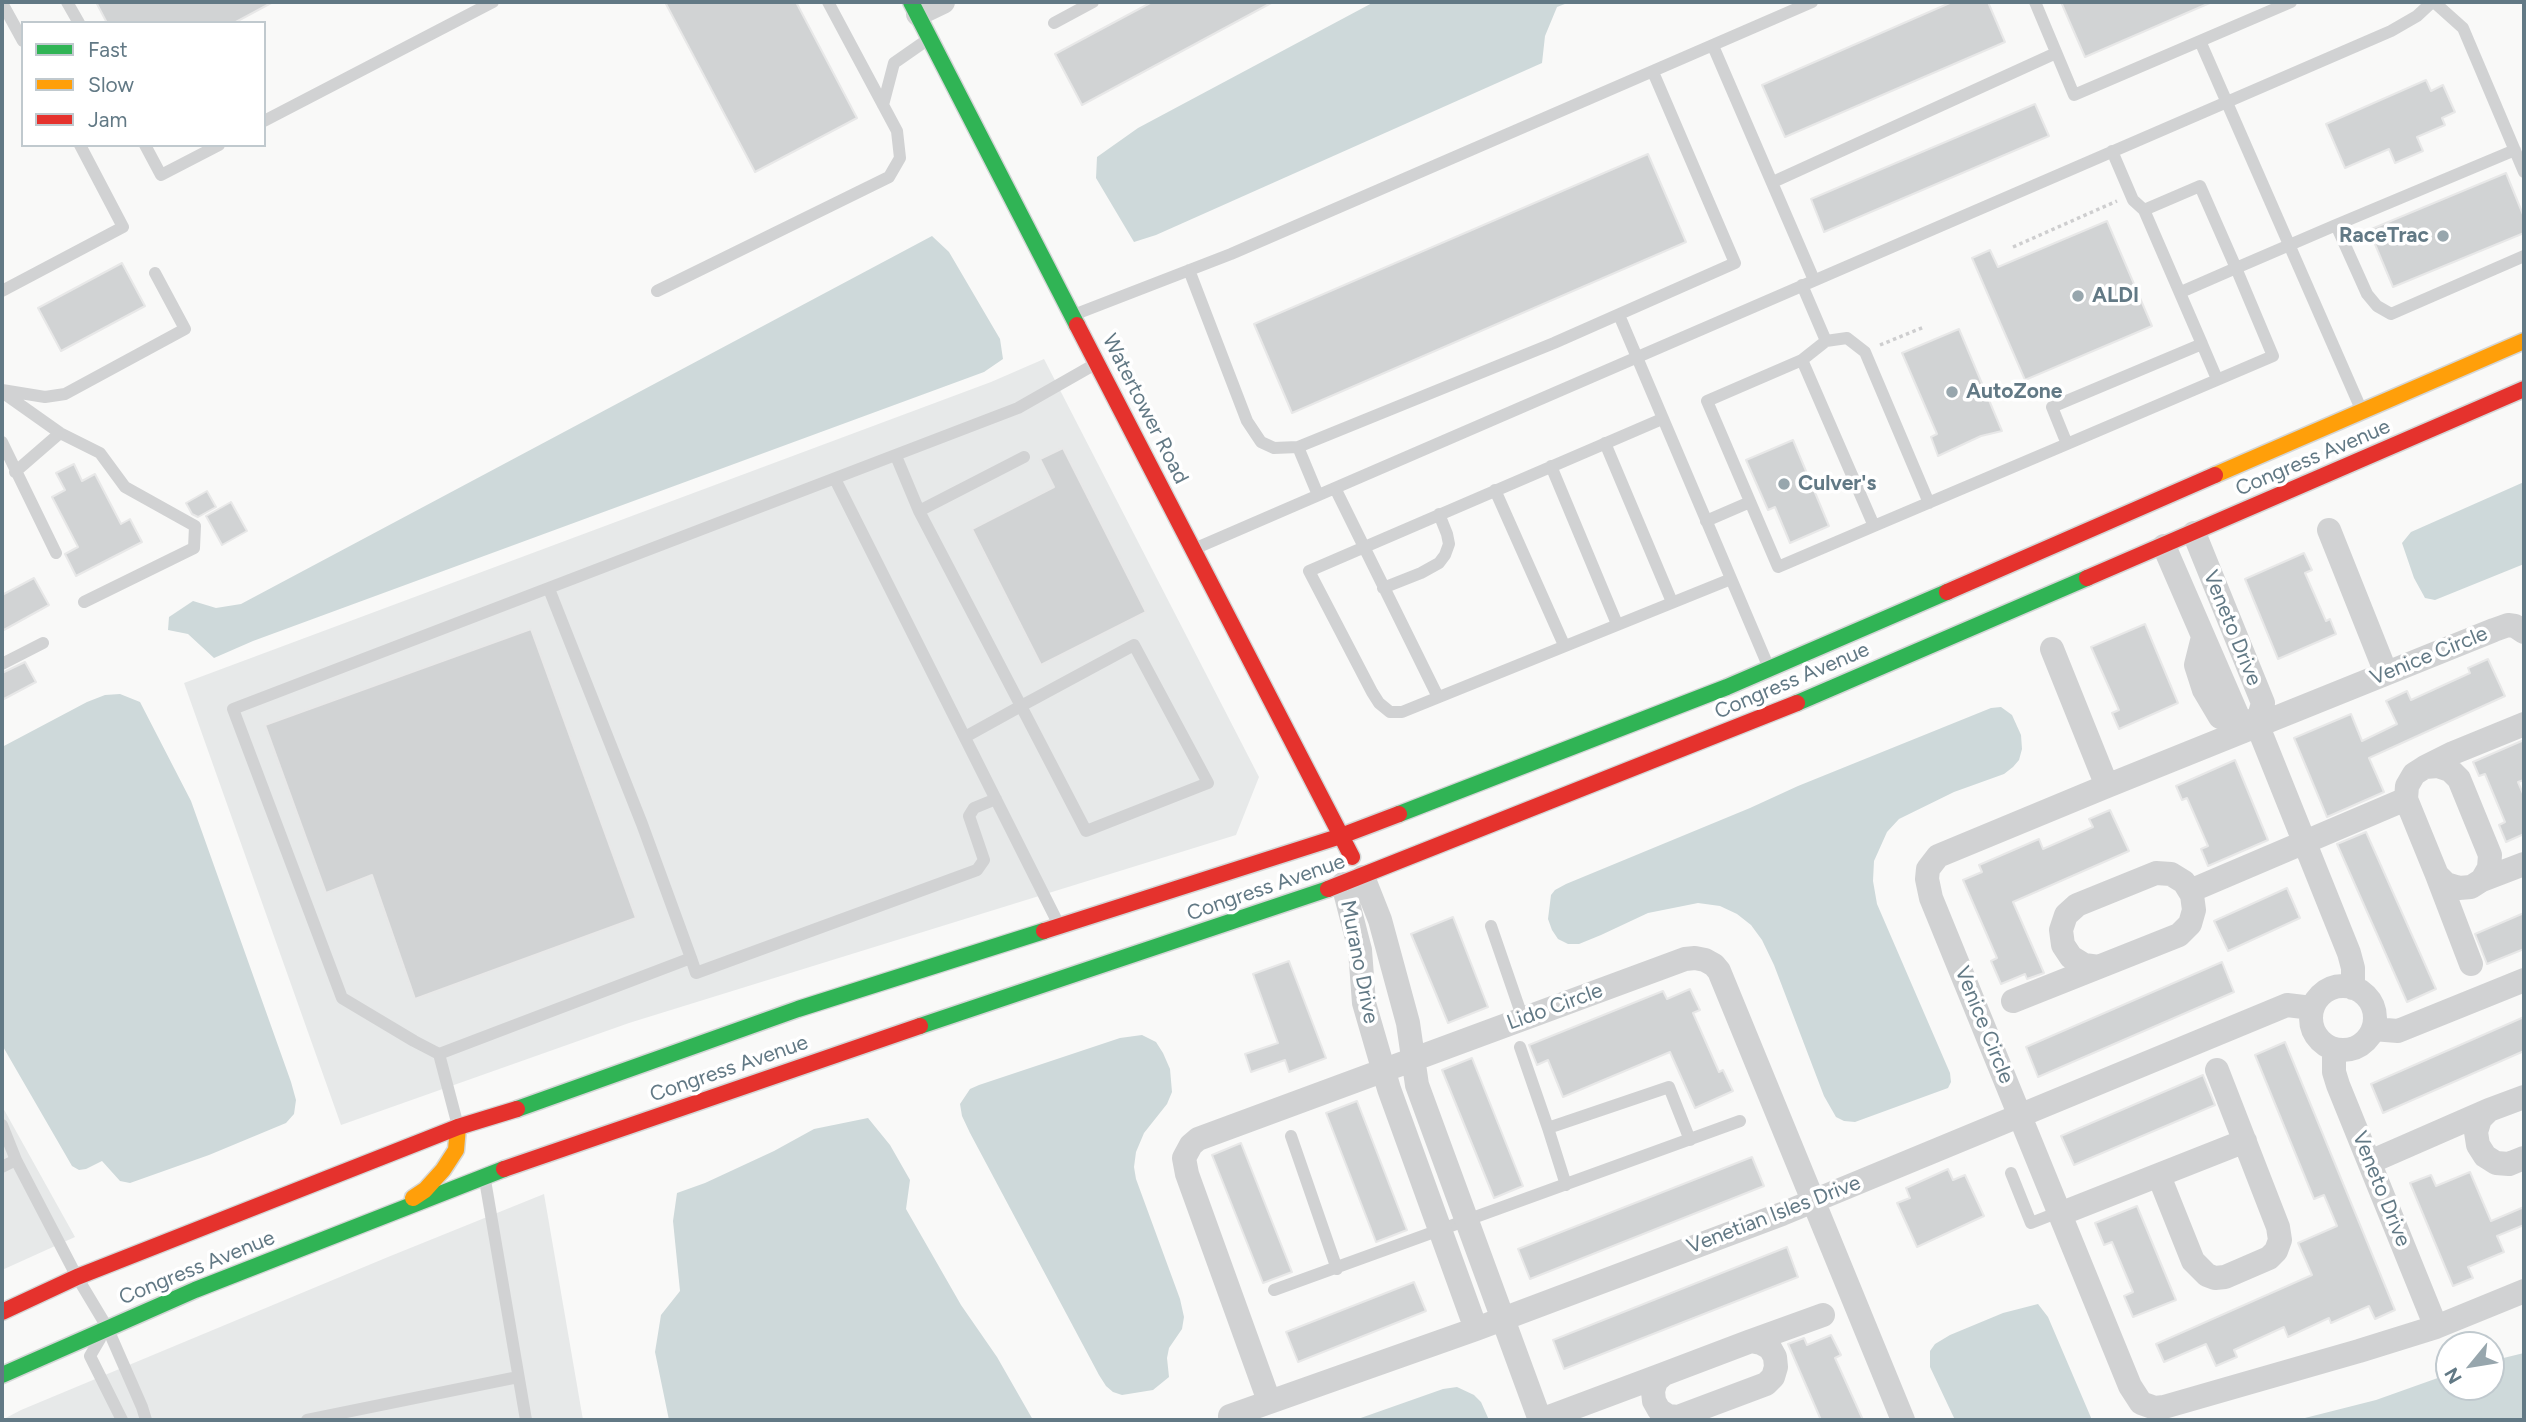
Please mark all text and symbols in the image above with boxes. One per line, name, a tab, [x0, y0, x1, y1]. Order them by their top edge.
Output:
legend	[21, 21, 266, 147]
text: Fast	[88, 37, 128, 62]
text: Slow	[88, 72, 134, 97]
text: Jam	[88, 107, 127, 132]
place label: RaceTrac	[2339, 223, 2429, 249]
marker: RaceTrac	[2435, 228, 2451, 244]
place label: ALDI	[2092, 283, 2139, 309]
marker: ALDI	[2070, 288, 2086, 304]
street label: Watertower Road	[1096, 330, 1194, 488]
place label: AutoZone	[1966, 379, 2062, 405]
marker: AutoZone	[1944, 384, 1960, 400]
street label: Congress Avenue	[2232, 414, 2394, 502]
place label: Culver's	[1798, 471, 1876, 497]
marker: Culver's	[1776, 476, 1792, 492]
street label: Veneto Drive	[2197, 567, 2267, 689]
street label: Venice Circle	[2367, 621, 2491, 691]
street label: Congress Avenue	[1711, 637, 1873, 725]
street label: Congress Avenue	[1184, 849, 1348, 927]
street label: Murano Drive	[1335, 898, 1383, 1026]
street label: Venice Circle	[1949, 963, 2019, 1087]
street label: Lido Circle	[1504, 978, 1606, 1036]
street label: Congress Avenue	[647, 1030, 811, 1108]
street label: Veneto Drive	[2346, 1128, 2416, 1250]
street label: Venetian Isles Drive	[1684, 1170, 1864, 1260]
street label: Congress Avenue	[115, 1225, 279, 1311]
north arrow	[2435, 1331, 2505, 1401]
text: N	[2439, 1364, 2467, 1388]

